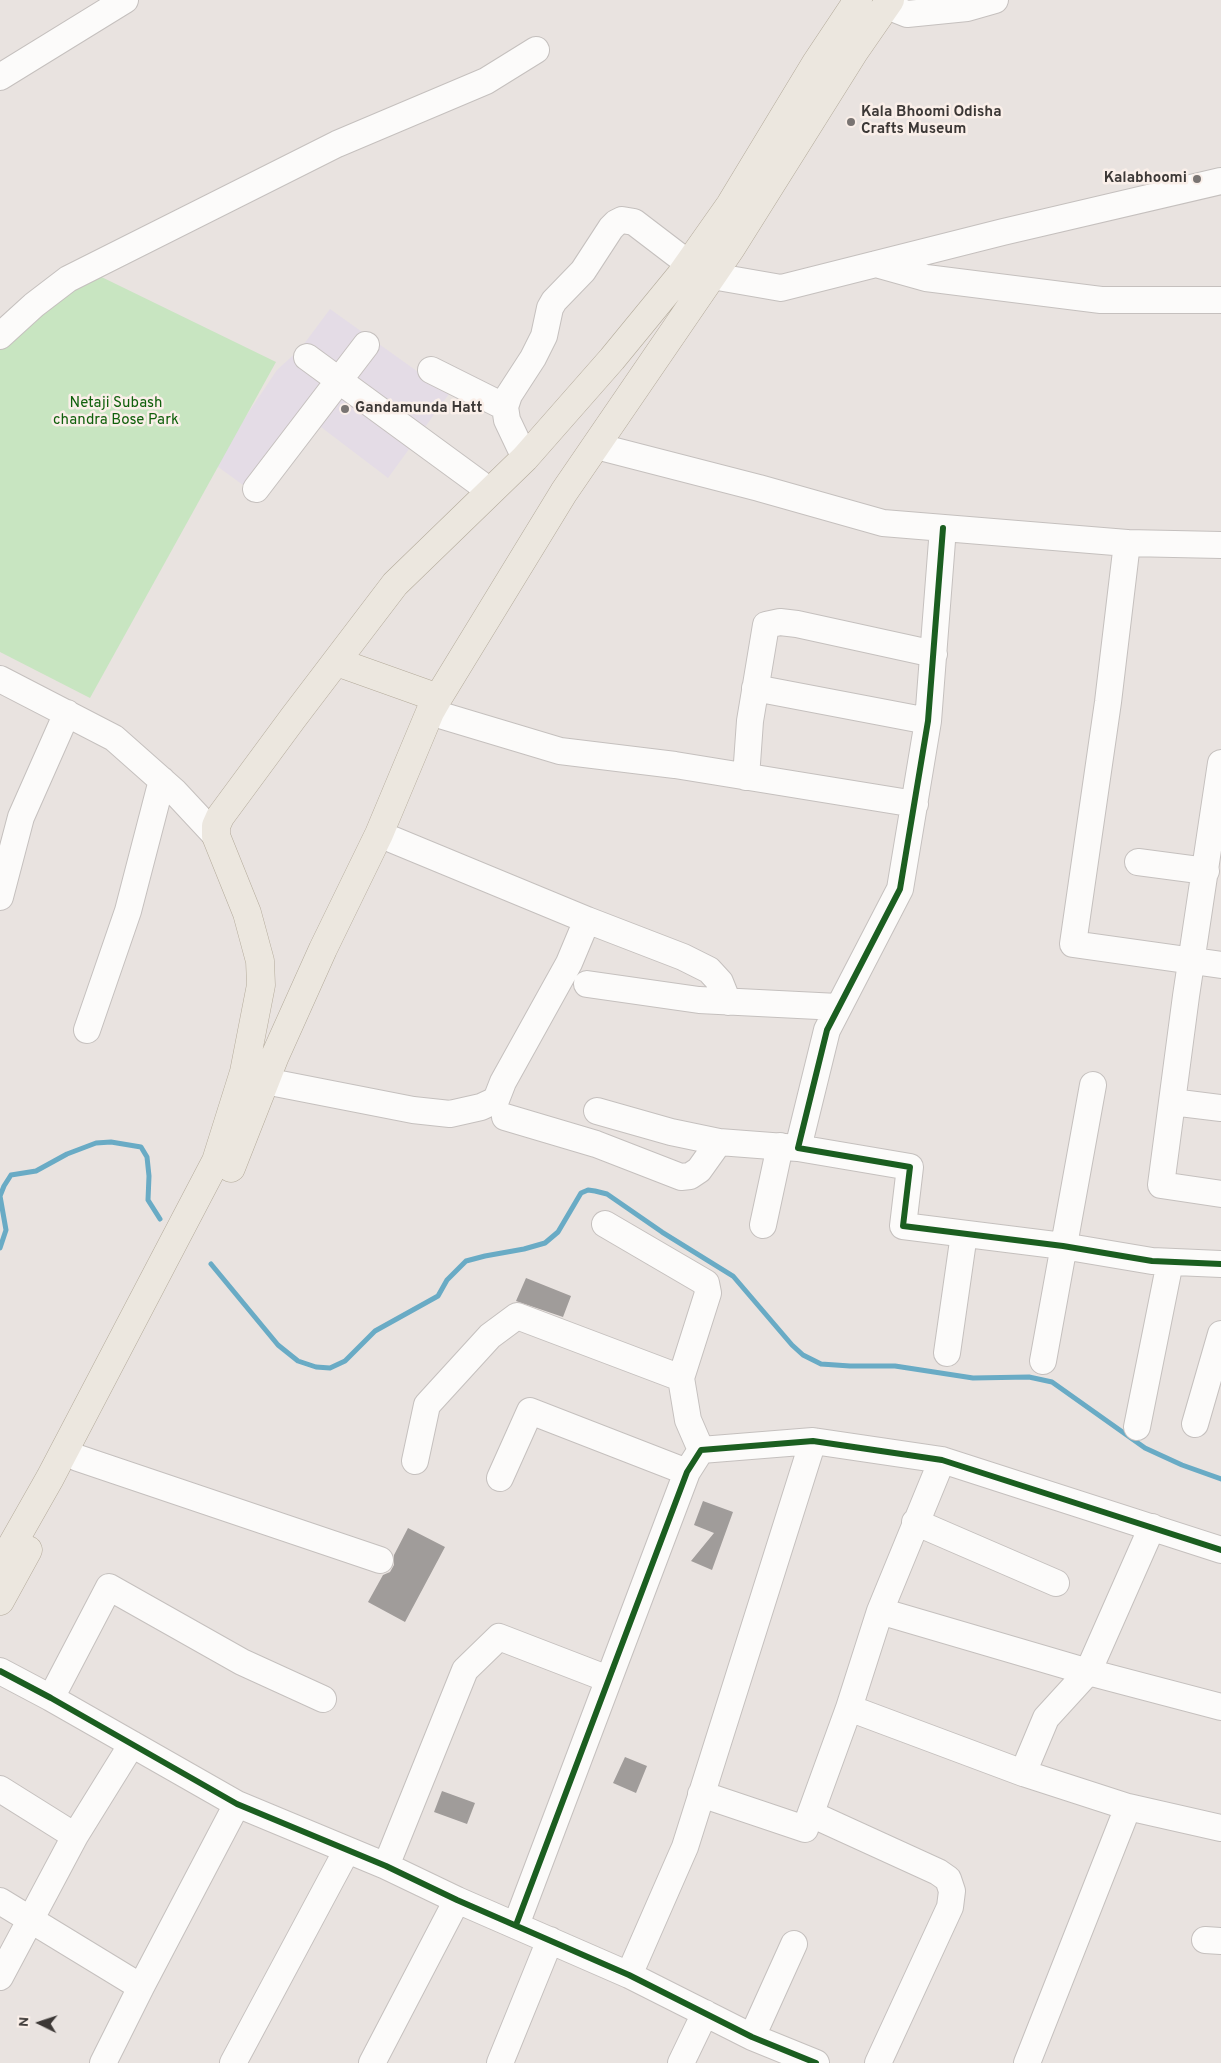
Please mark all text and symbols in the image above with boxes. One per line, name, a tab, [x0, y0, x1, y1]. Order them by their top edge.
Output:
place label: Kala Bhoomi Odisha Crafts Museum	[861, 104, 1002, 139]
marker: Kala Bhoomi Odisha Crafts Museum	[845, 116, 857, 128]
place label: Kalabhoomi	[1104, 170, 1187, 188]
marker: Kalabhoomi	[1191, 173, 1203, 185]
park label: Netaji Subash chandra Bose Park	[53, 395, 179, 430]
place label: Gandamunda Hatt	[355, 400, 482, 418]
marker: Gandamunda Hatt	[339, 403, 351, 415]
north arrow	[15, 1998, 65, 2048]
text: N	[16, 2016, 33, 2028]

